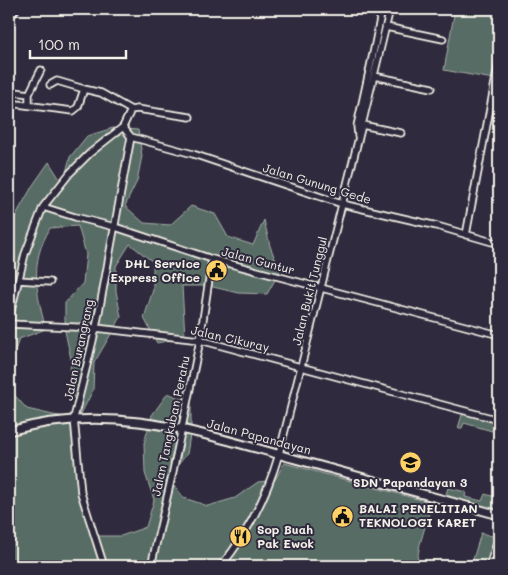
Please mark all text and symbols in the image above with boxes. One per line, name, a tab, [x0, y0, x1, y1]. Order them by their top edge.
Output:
scale bar	[30, 28, 126, 60]
text: 100 m	[38, 34, 80, 54]
street label: Jalan Gunung Gede	[261, 159, 373, 207]
street label: Jalan Bukit Tunggul	[288, 235, 330, 347]
street label: Jalan Guntur	[220, 243, 297, 277]
place label: DHL Service Express Office	[110, 255, 200, 285]
public building icon: DHL Service Express Office	[204, 259, 228, 283]
street label: Jalan Burangrang	[59, 298, 97, 402]
street label: Jalan Cikuray	[189, 321, 271, 355]
street label: Jalan Tangkuban Perahu	[147, 354, 193, 497]
street label: Jalan Papandayan	[206, 414, 313, 458]
school or university icon: SDN Papandayan 3	[398, 450, 422, 474]
place label: SDN Papandayan 3	[353, 474, 467, 490]
place label: BALAI PENELITIAN TEKNOLOGI KARET	[359, 500, 478, 530]
public building icon: BALAI PENELITIAN TEKNOLOGI KARET	[331, 504, 355, 528]
place label: Sop Buah Pak Ewok	[257, 521, 314, 551]
restaurant icon: Sop Buah Pak Ewok	[229, 525, 253, 549]

